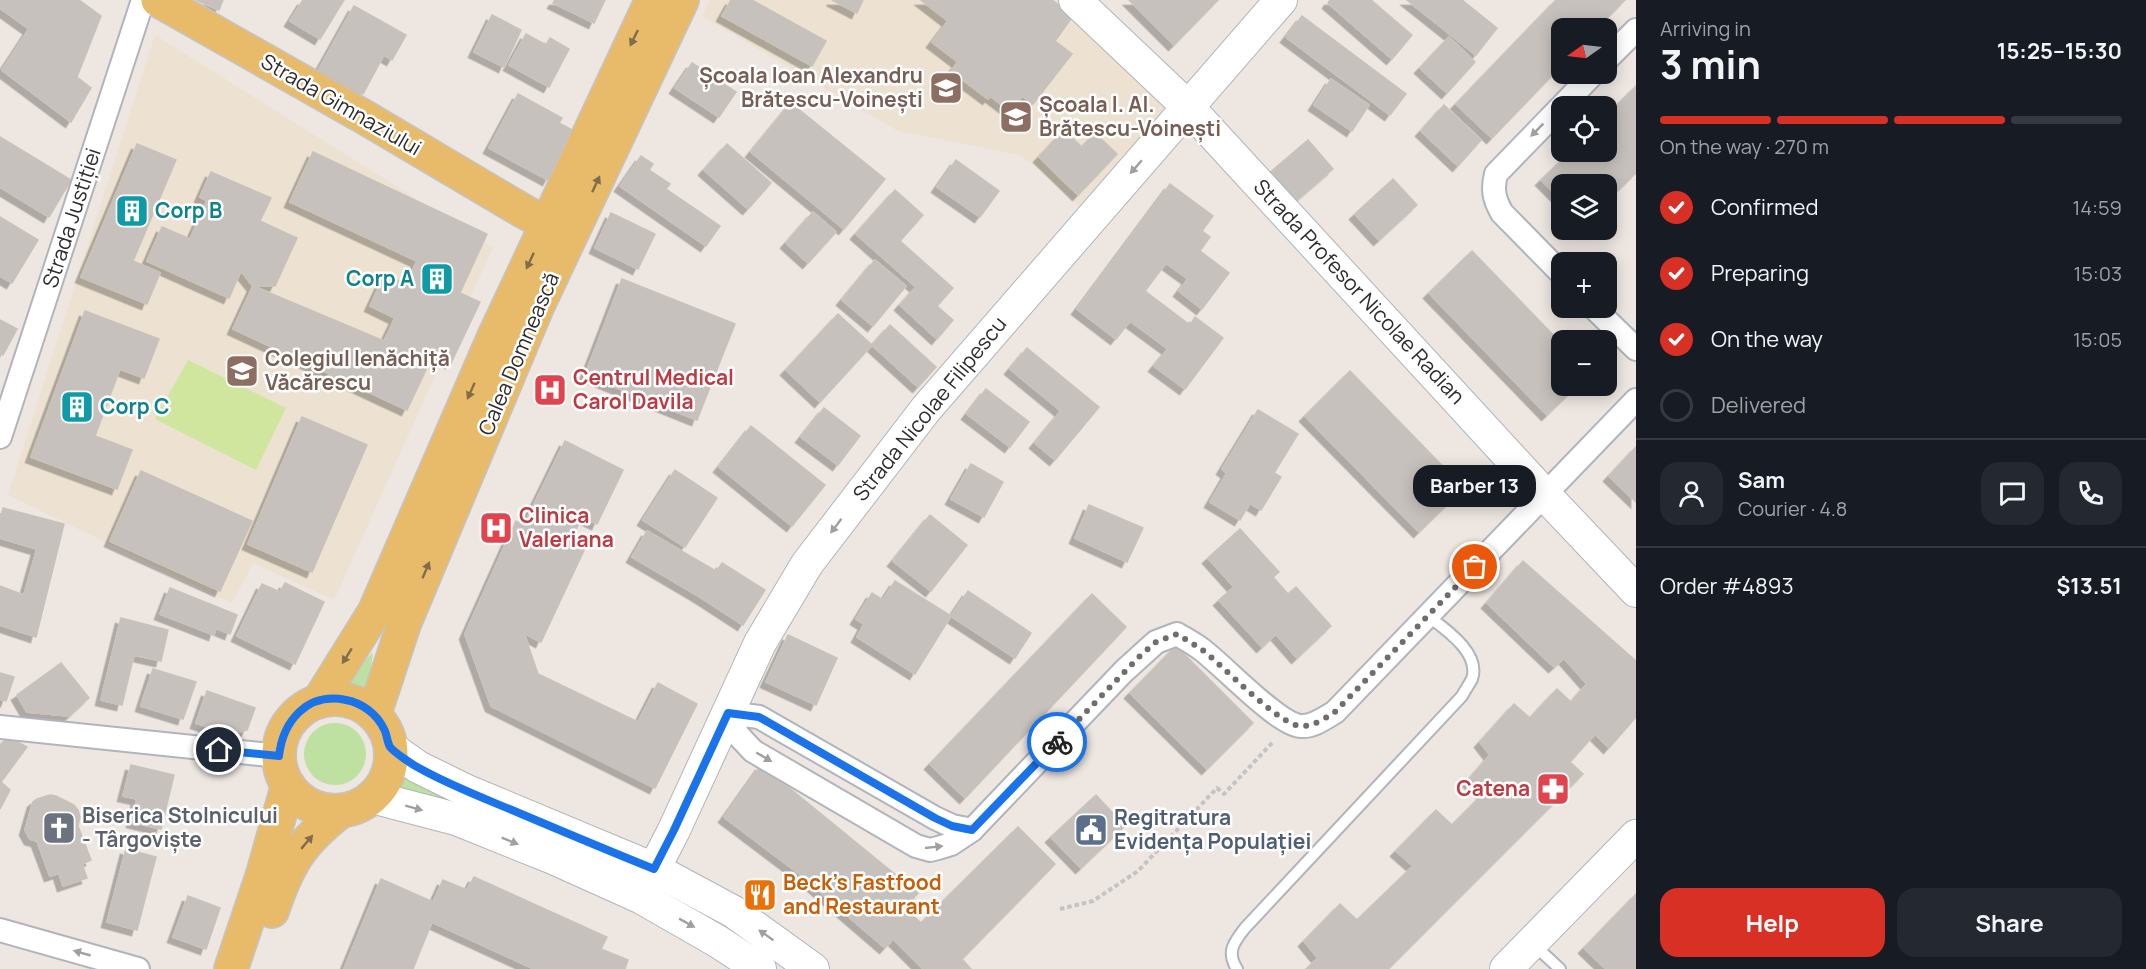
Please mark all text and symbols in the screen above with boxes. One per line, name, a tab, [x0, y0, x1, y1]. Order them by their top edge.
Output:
text: Arriving in	[1660, 15, 1751, 42]
north arrow	[1551, 18, 1617, 84]
map controls	[1551, 18, 1617, 396]
one-way arrow	[630, 29, 639, 46]
text: 15:25–15:30	[1997, 36, 2122, 66]
text: 3 min	[1660, 37, 1761, 91]
street label: Strada Gimnaziului	[256, 47, 427, 161]
place label: Școala Ioan Alexandru Brătescu-Voinești	[699, 61, 923, 114]
school or university icon: Școala Ioan Alexandru Brătescu-Voinești	[928, 70, 964, 106]
place label: Școala I. Al. Brătescu-Voinești	[1039, 90, 1221, 143]
button: locate	[1551, 96, 1617, 162]
school or university icon: Școala I. Al. Brătescu-Voinești	[998, 99, 1034, 135]
one-way arrow	[1530, 122, 1544, 137]
text: On the way · 270 m	[1660, 133, 1829, 160]
street label: Strada Justiției	[35, 144, 107, 291]
one-way arrow	[1129, 159, 1143, 174]
street label: Strada Profesor Nicolae Radian	[1248, 173, 1472, 410]
button: layers	[1551, 174, 1617, 240]
one-way arrow	[591, 175, 600, 192]
icon: check	[1660, 191, 1693, 224]
text: Confirmed	[1711, 192, 1819, 222]
building icon: Corp B	[114, 193, 150, 229]
text: 14:59	[2072, 194, 2122, 221]
place label: Corp B	[155, 196, 222, 224]
one-way arrow	[525, 252, 535, 270]
button: +	[1551, 252, 1617, 318]
icon: check	[1660, 257, 1693, 290]
text: Preparing	[1711, 258, 1809, 288]
text: 15:03	[2073, 260, 2122, 287]
building icon: Corp A	[419, 261, 455, 297]
place label: Corp A	[346, 264, 414, 292]
street label: Calea Domnească	[471, 268, 565, 439]
street label: Strada Nicolae Filipescu	[846, 310, 1012, 506]
icon: check	[1660, 323, 1693, 356]
text: On the way	[1711, 324, 1823, 354]
text: 15:05	[2073, 326, 2122, 353]
button: −	[1551, 330, 1617, 396]
place label: Colegiul Ienăchiță Văcărescu	[265, 344, 450, 396]
school or university icon: Colegiul Ienăchiță Văcărescu	[224, 353, 260, 389]
place label: Centrul Medical Carol Davila	[573, 363, 734, 415]
hospital icon: Centrul Medical Carol Davila	[532, 372, 568, 408]
one-way arrow	[466, 382, 476, 400]
building icon: Corp C	[59, 389, 95, 425]
text: Delivered	[1711, 390, 1806, 420]
place label: Corp C	[100, 392, 170, 420]
button: person	[1660, 462, 1723, 525]
button: chat	[1981, 462, 2044, 525]
button: phone	[2059, 462, 2122, 525]
callout: Barber 13	[1414, 465, 1537, 507]
text: Sam	[1738, 465, 1785, 495]
text: Barber 13	[1430, 472, 1519, 499]
text: Courier · 4.8	[1738, 495, 1847, 522]
place label: Clinica Valeriana	[519, 501, 614, 553]
hospital icon: Clinica Valeriana	[478, 510, 514, 546]
one-way arrow	[830, 517, 842, 533]
pin	[1449, 541, 1500, 592]
icon: bag	[1458, 550, 1491, 583]
one-way arrow	[422, 561, 431, 579]
text: Order #4893	[1660, 571, 1794, 601]
text: $13.51	[2057, 571, 2122, 601]
one-way arrow	[341, 648, 352, 664]
courier	[1027, 712, 1087, 772]
pin	[193, 724, 244, 775]
icon: bike	[1041, 726, 1074, 759]
icon: home	[202, 733, 235, 766]
one-way arrow	[756, 752, 773, 762]
pharmacy icon: Catena	[1535, 771, 1571, 807]
place label: Catena	[1456, 774, 1530, 802]
place label: Biserica Stolnicului - Târgoviște	[82, 801, 278, 854]
place label: Regitratura Evidența Populației	[1114, 803, 1311, 856]
one-way arrow	[405, 804, 423, 813]
church icon: Biserica Stolnicului - Târgoviște	[41, 810, 77, 846]
public building icon: Regitratura Evidența Populației	[1073, 812, 1109, 848]
one-way arrow	[300, 834, 313, 850]
one-way arrow	[501, 837, 519, 846]
one-way arrow	[925, 842, 944, 852]
place label: Beck's Fastfood and Restaurant	[783, 868, 942, 920]
restaurant icon: Beck's Fastfood and Restaurant	[742, 877, 778, 913]
button: Help	[1660, 888, 1885, 957]
button: Share	[1897, 888, 2122, 957]
one-way arrow	[679, 918, 695, 929]
one-way arrow	[758, 930, 774, 941]
one-way arrow	[72, 948, 90, 957]

